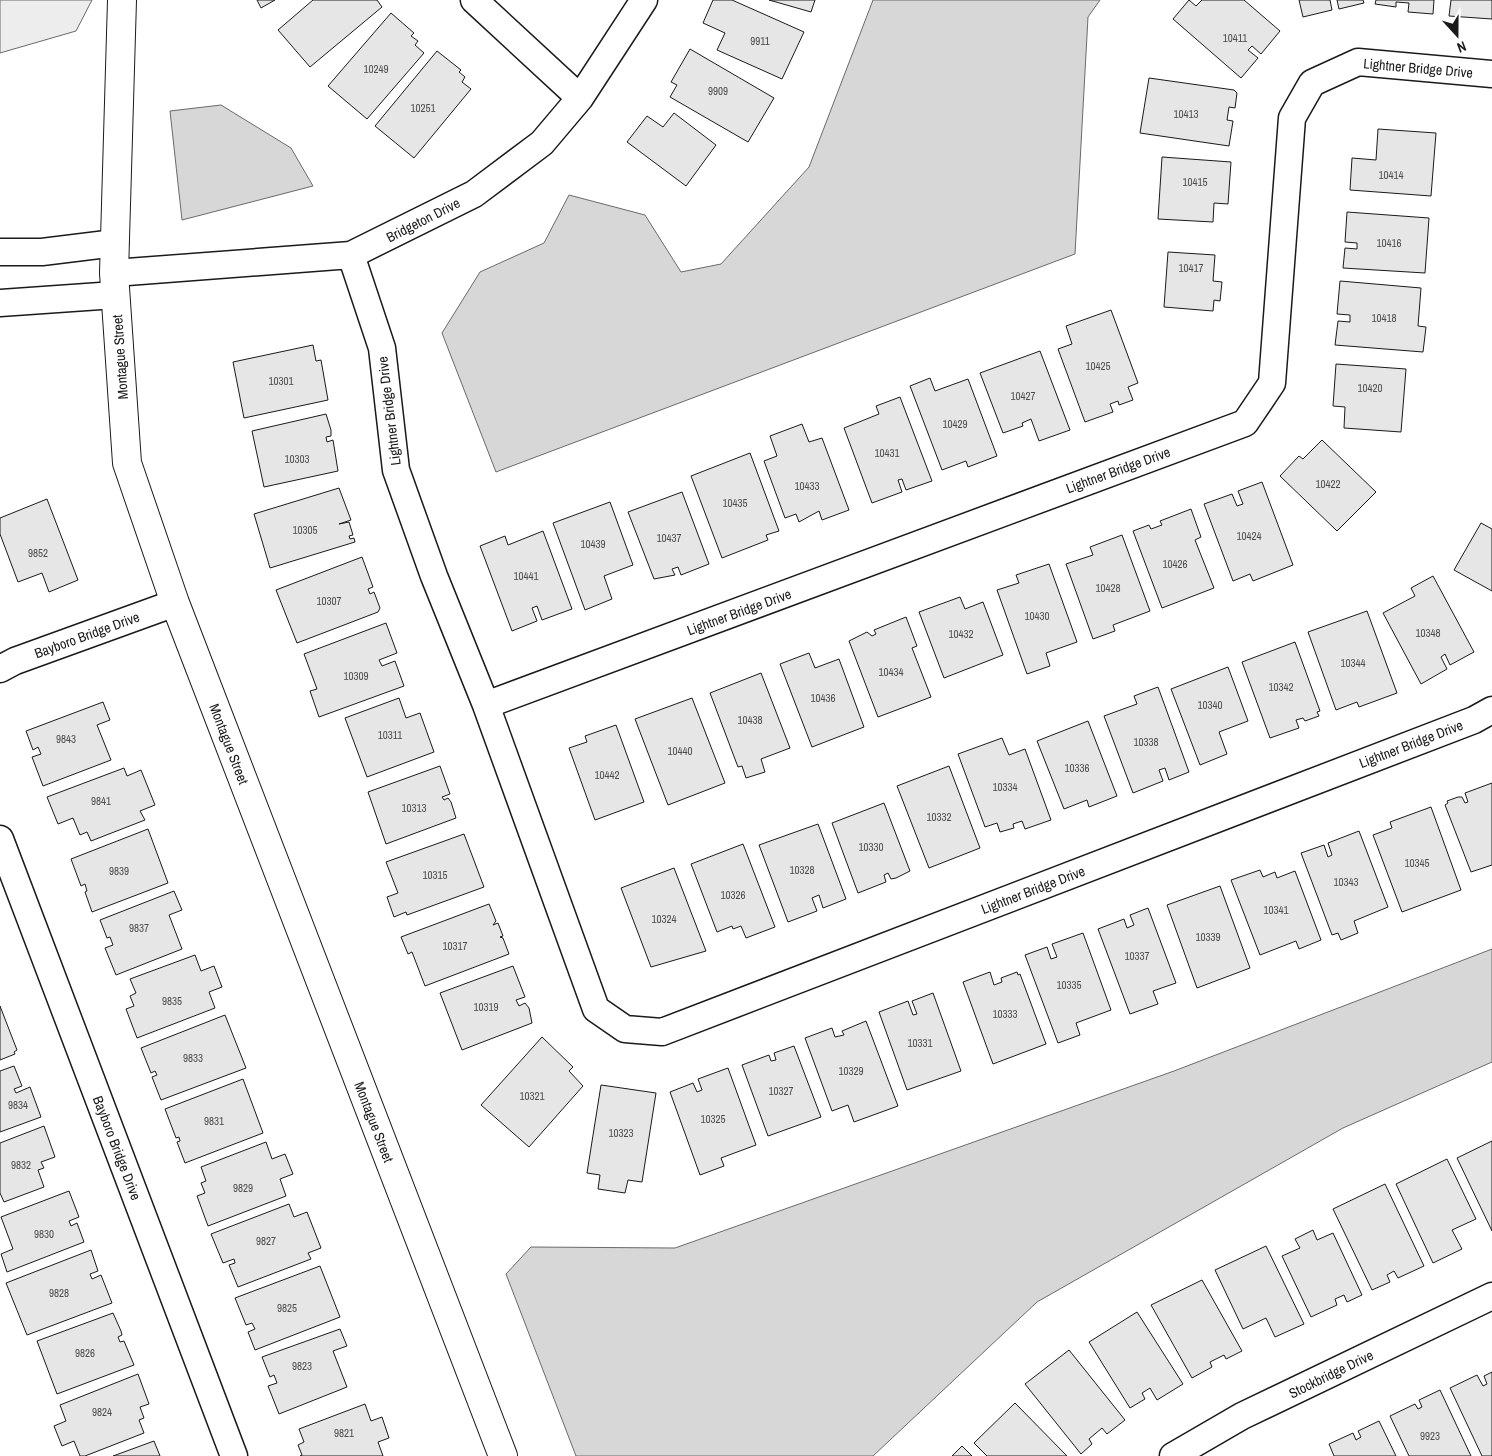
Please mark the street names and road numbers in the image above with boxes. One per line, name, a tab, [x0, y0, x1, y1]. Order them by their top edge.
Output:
street label: Lightner Bridge Drive	[1363, 54, 1473, 82]
street label: Bridgeton Drive	[383, 194, 463, 246]
street label: Montague Street	[108, 314, 132, 400]
street label: Lightner Bridge Drive	[373, 355, 405, 467]
street label: Lightner Bridge Drive	[1063, 443, 1173, 497]
street label: Lightner Bridge Drive	[684, 585, 794, 639]
street label: Bayboro Bridge Drive	[32, 608, 142, 662]
street label: Montague Street	[205, 701, 253, 787]
street label: Lightner Bridge Drive	[1357, 716, 1465, 772]
street label: Lightner Bridge Drive	[979, 862, 1087, 918]
street label: Montague Street	[350, 1079, 398, 1165]
street label: Bayboro Bridge Drive	[89, 1093, 145, 1203]
street label: Stockbridge Drive	[1286, 1346, 1376, 1402]

